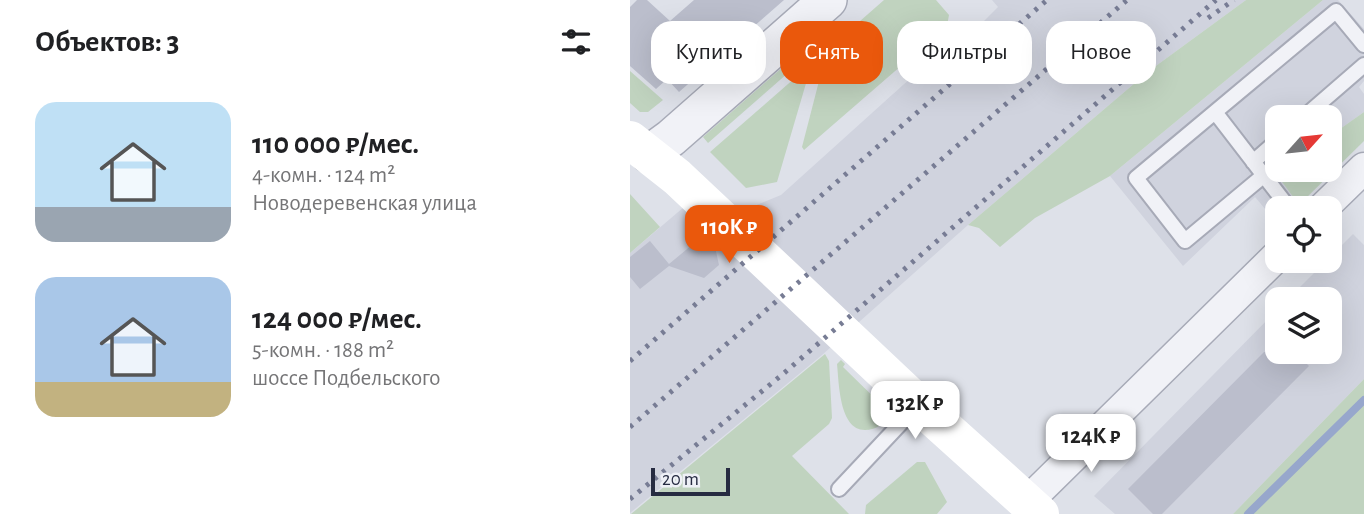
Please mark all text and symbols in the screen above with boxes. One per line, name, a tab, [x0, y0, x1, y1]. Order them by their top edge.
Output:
chip: Купить	[651, 21, 766, 84]
chip: Снять	[780, 21, 883, 84]
chip: Фильтры	[897, 21, 1032, 84]
chip: Новое	[1046, 21, 1156, 84]
icon: filters	[557, 23, 595, 61]
text: Объектов: 3	[35, 27, 179, 57]
north arrow	[1265, 105, 1342, 182]
map controls	[1265, 105, 1342, 364]
text: 110 000 ₽/мес.	[252, 129, 419, 159]
icon: home	[91, 130, 175, 214]
text: 4-комн. · 124 m²	[252, 164, 395, 187]
text: Новодеревенская улица	[252, 192, 477, 215]
button: locate	[1265, 196, 1342, 273]
pin: 110K ₽	[672, 205, 786, 265]
text: 110K ₽	[701, 216, 757, 239]
button: layers	[1265, 287, 1342, 364]
text: 124 000 ₽/мес.	[252, 304, 422, 334]
icon: home	[91, 305, 175, 389]
text: 5-комн. · 188 m²	[252, 339, 394, 362]
text: шоссе Подбельского	[252, 367, 440, 390]
pin: 132K ₽	[858, 382, 972, 441]
text: 132K ₽	[887, 392, 943, 415]
pin: 124K ₽	[1034, 414, 1148, 474]
text: 124K ₽	[1062, 425, 1120, 448]
scale bar	[651, 465, 730, 497]
text: 20 m	[662, 470, 699, 489]

